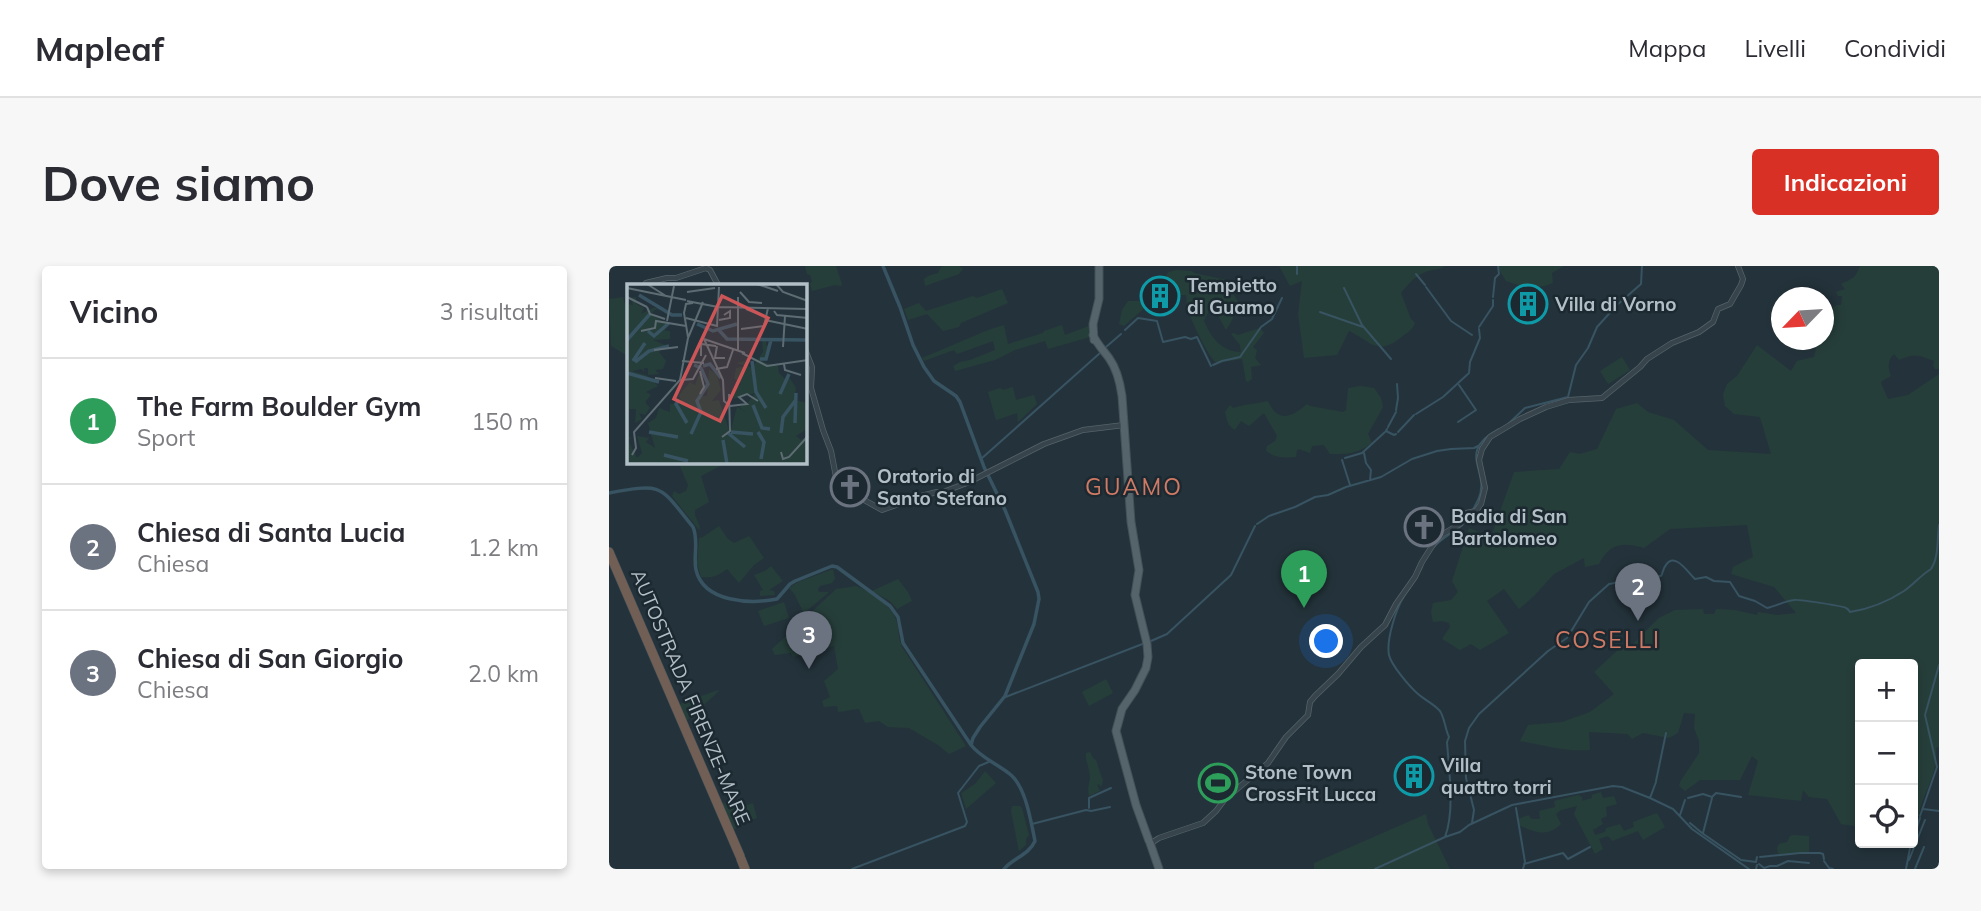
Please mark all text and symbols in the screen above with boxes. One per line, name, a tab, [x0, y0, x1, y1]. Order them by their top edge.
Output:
text: Mapleaf	[35, 28, 164, 69]
text: Mappa	[1628, 33, 1706, 63]
text: Livelli	[1744, 33, 1806, 63]
text: Condividi	[1844, 33, 1946, 63]
button: Indicazioni	[1752, 149, 1939, 215]
text: Dove siamo	[42, 152, 315, 213]
place label: Tempietto di Guamo	[1187, 273, 1277, 319]
building icon: Tempietto di Guamo	[1139, 275, 1181, 317]
building icon: Villa di Vorno	[1507, 283, 1549, 325]
inset map	[627, 284, 807, 464]
north arrow	[1771, 287, 1834, 350]
place label: Villa di Vorno	[1554, 292, 1676, 316]
text: Vicino	[70, 293, 158, 331]
text: 3 risultati	[440, 297, 539, 326]
text: The Farm Boulder Gym	[137, 390, 421, 423]
text: 1	[86, 407, 100, 436]
text: 150 m	[471, 407, 539, 436]
text: Sport	[137, 423, 195, 452]
place label: Oratorio di Santo Stefano	[877, 464, 1007, 510]
church icon: Oratorio di Santo Stefano	[829, 466, 871, 508]
district label: GUAMO	[1085, 472, 1183, 501]
place label: Badia di San Bartolomeo	[1451, 504, 1567, 550]
church icon: Badia di San Bartolomeo	[1403, 506, 1445, 548]
text: Chiesa di Santa Lucia	[137, 516, 405, 549]
text: 2	[86, 533, 100, 562]
text: 1.2 km	[468, 533, 539, 562]
text: Chiesa	[137, 549, 209, 578]
pin: 1	[1281, 550, 1327, 608]
pin: 2	[1615, 563, 1661, 621]
street label: AUTOSTRADA FIRENZE-MARE	[626, 566, 756, 828]
pin: 3	[786, 611, 832, 669]
your location	[1309, 624, 1343, 658]
district label: COSELLI	[1555, 625, 1661, 654]
text: Chiesa di San Giorgio	[137, 642, 403, 675]
text: 3	[86, 659, 100, 688]
text: 2.0 km	[468, 659, 539, 688]
map controls	[1855, 659, 1918, 848]
button: +	[1855, 659, 1918, 722]
text: Chiesa	[137, 675, 209, 704]
button: −	[1855, 722, 1918, 785]
place label: Villa quattro torri	[1440, 753, 1552, 799]
building icon: Villa quattro torri	[1393, 755, 1435, 797]
place label: Stone Town CrossFit Lucca	[1245, 760, 1376, 806]
sports icon: Stone Town CrossFit Lucca	[1197, 762, 1239, 804]
button: locate	[1855, 785, 1918, 848]

